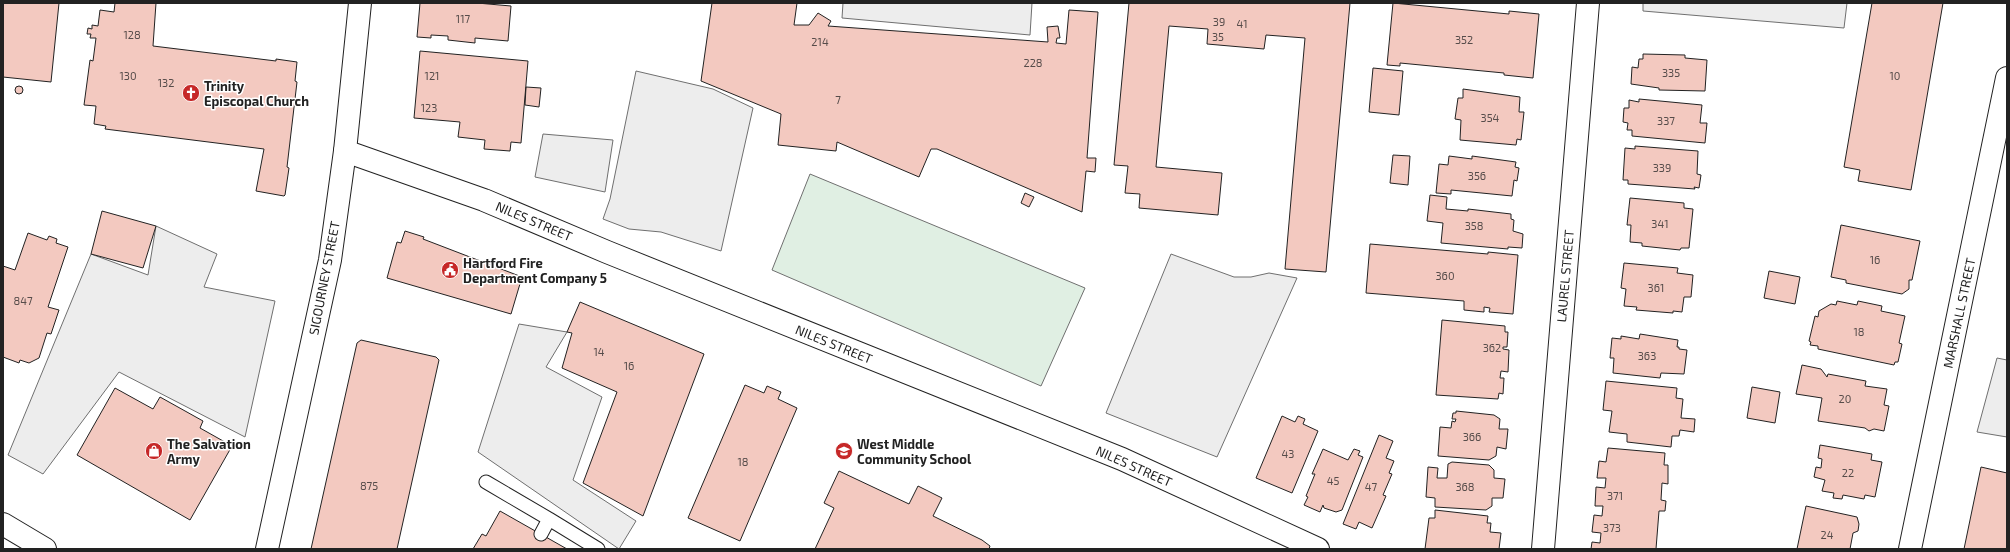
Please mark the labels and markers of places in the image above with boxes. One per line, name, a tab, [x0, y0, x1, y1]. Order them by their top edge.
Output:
place label: Trinity Episcopal Church	[204, 78, 309, 109]
church icon: Trinity Episcopal Church	[181, 83, 201, 103]
place label: Hartford Fire Department Company 5	[463, 255, 607, 286]
public building icon: Hartford Fire Department Company 5	[440, 260, 460, 280]
place label: The Salvation Army	[167, 436, 251, 467]
place label: West Middle Community School	[857, 436, 972, 467]
shop icon: The Salvation Army	[144, 441, 164, 461]
school or university icon: West Middle Community School	[834, 441, 854, 461]

